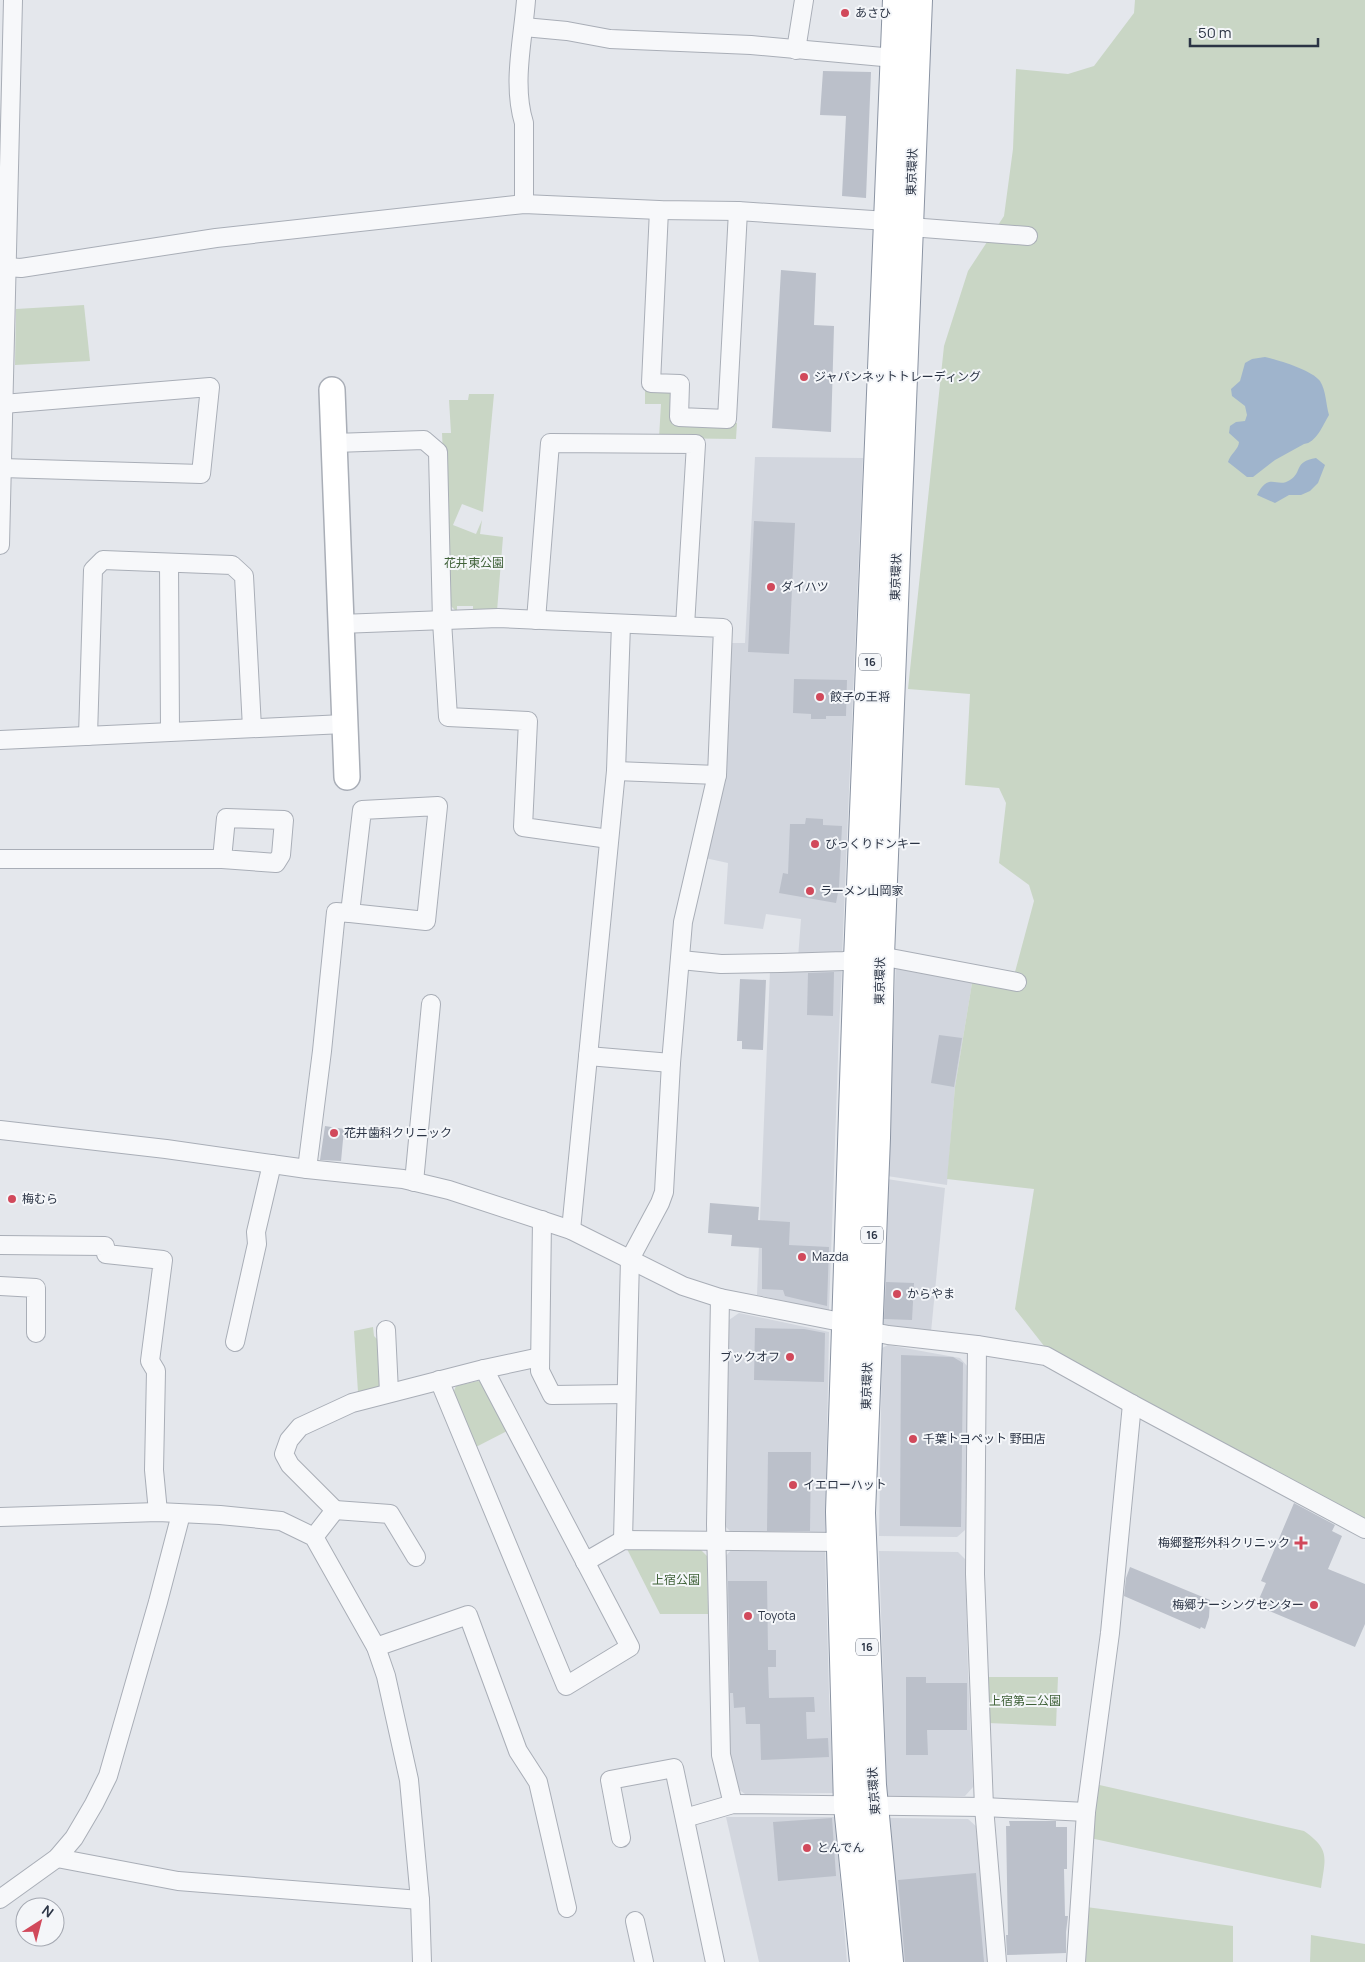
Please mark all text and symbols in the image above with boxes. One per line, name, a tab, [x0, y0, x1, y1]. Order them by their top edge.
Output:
place label: あさひ	[855, 4, 891, 21]
marker: あさひ	[839, 7, 851, 19]
scale bar	[1190, 15, 1318, 47]
text: 50 m	[1198, 22, 1232, 43]
street label: 東京環状	[902, 148, 921, 196]
place label: ジャパンネットトレーディング	[814, 368, 981, 385]
marker: ジャパンネットトレーディング	[798, 371, 810, 383]
street label: 東京環状	[886, 553, 905, 601]
park label: 花井東公園	[444, 554, 504, 571]
place label: ダイハツ	[781, 578, 829, 595]
marker: ダイハツ	[765, 581, 777, 593]
road number: 16	[859, 654, 881, 670]
place label: 餃子の王将	[830, 688, 890, 705]
marker: 餃子の王将	[814, 691, 826, 703]
place label: びっくりドンキー	[825, 835, 921, 852]
marker: びっくりドンキー	[809, 838, 821, 850]
place label: ラーメン山岡家	[820, 882, 904, 899]
marker: ラーメン山岡家	[804, 885, 816, 897]
street label: 東京環状	[871, 957, 888, 1005]
place label: 花井歯科クリニック	[344, 1124, 452, 1141]
marker: 花井歯科クリニック	[328, 1127, 340, 1139]
place label: 梅むら	[22, 1190, 58, 1207]
marker: 梅むら	[6, 1193, 18, 1205]
road number: 16	[861, 1226, 883, 1244]
place label: Mazda	[812, 1248, 848, 1265]
marker: Mazda	[796, 1251, 808, 1263]
place label: からやま	[907, 1285, 955, 1302]
marker: からやま	[891, 1288, 903, 1300]
place label: ブックオフ	[720, 1348, 780, 1365]
marker: ブックオフ	[784, 1351, 796, 1363]
street label: 東京環状	[857, 1362, 876, 1410]
place label: 千葉トヨペット 野田店	[923, 1430, 1045, 1447]
marker: 千葉トヨペット 野田店	[907, 1433, 919, 1445]
place label: イエローハット	[803, 1476, 887, 1493]
marker: イエローハット	[787, 1479, 799, 1491]
place label: 梅郷整形外科クリニック	[1158, 1534, 1290, 1551]
marker: 梅郷整形外科クリニック	[1294, 1536, 1308, 1550]
park label: 上宿公園	[652, 1571, 700, 1588]
place label: 梅郷ナーシングセンター	[1172, 1596, 1304, 1613]
marker: 梅郷ナーシングセンター	[1308, 1599, 1320, 1611]
place label: Toyota	[758, 1607, 796, 1624]
marker: Toyota	[742, 1610, 754, 1622]
road number: 16	[856, 1638, 878, 1655]
park label: 上宿第二公園	[989, 1692, 1061, 1709]
street label: 東京環状	[863, 1766, 884, 1816]
place label: とんでん	[817, 1839, 864, 1856]
marker: とんでん	[801, 1842, 813, 1854]
north arrow	[15, 1897, 65, 1947]
text: N	[38, 1900, 58, 1922]

